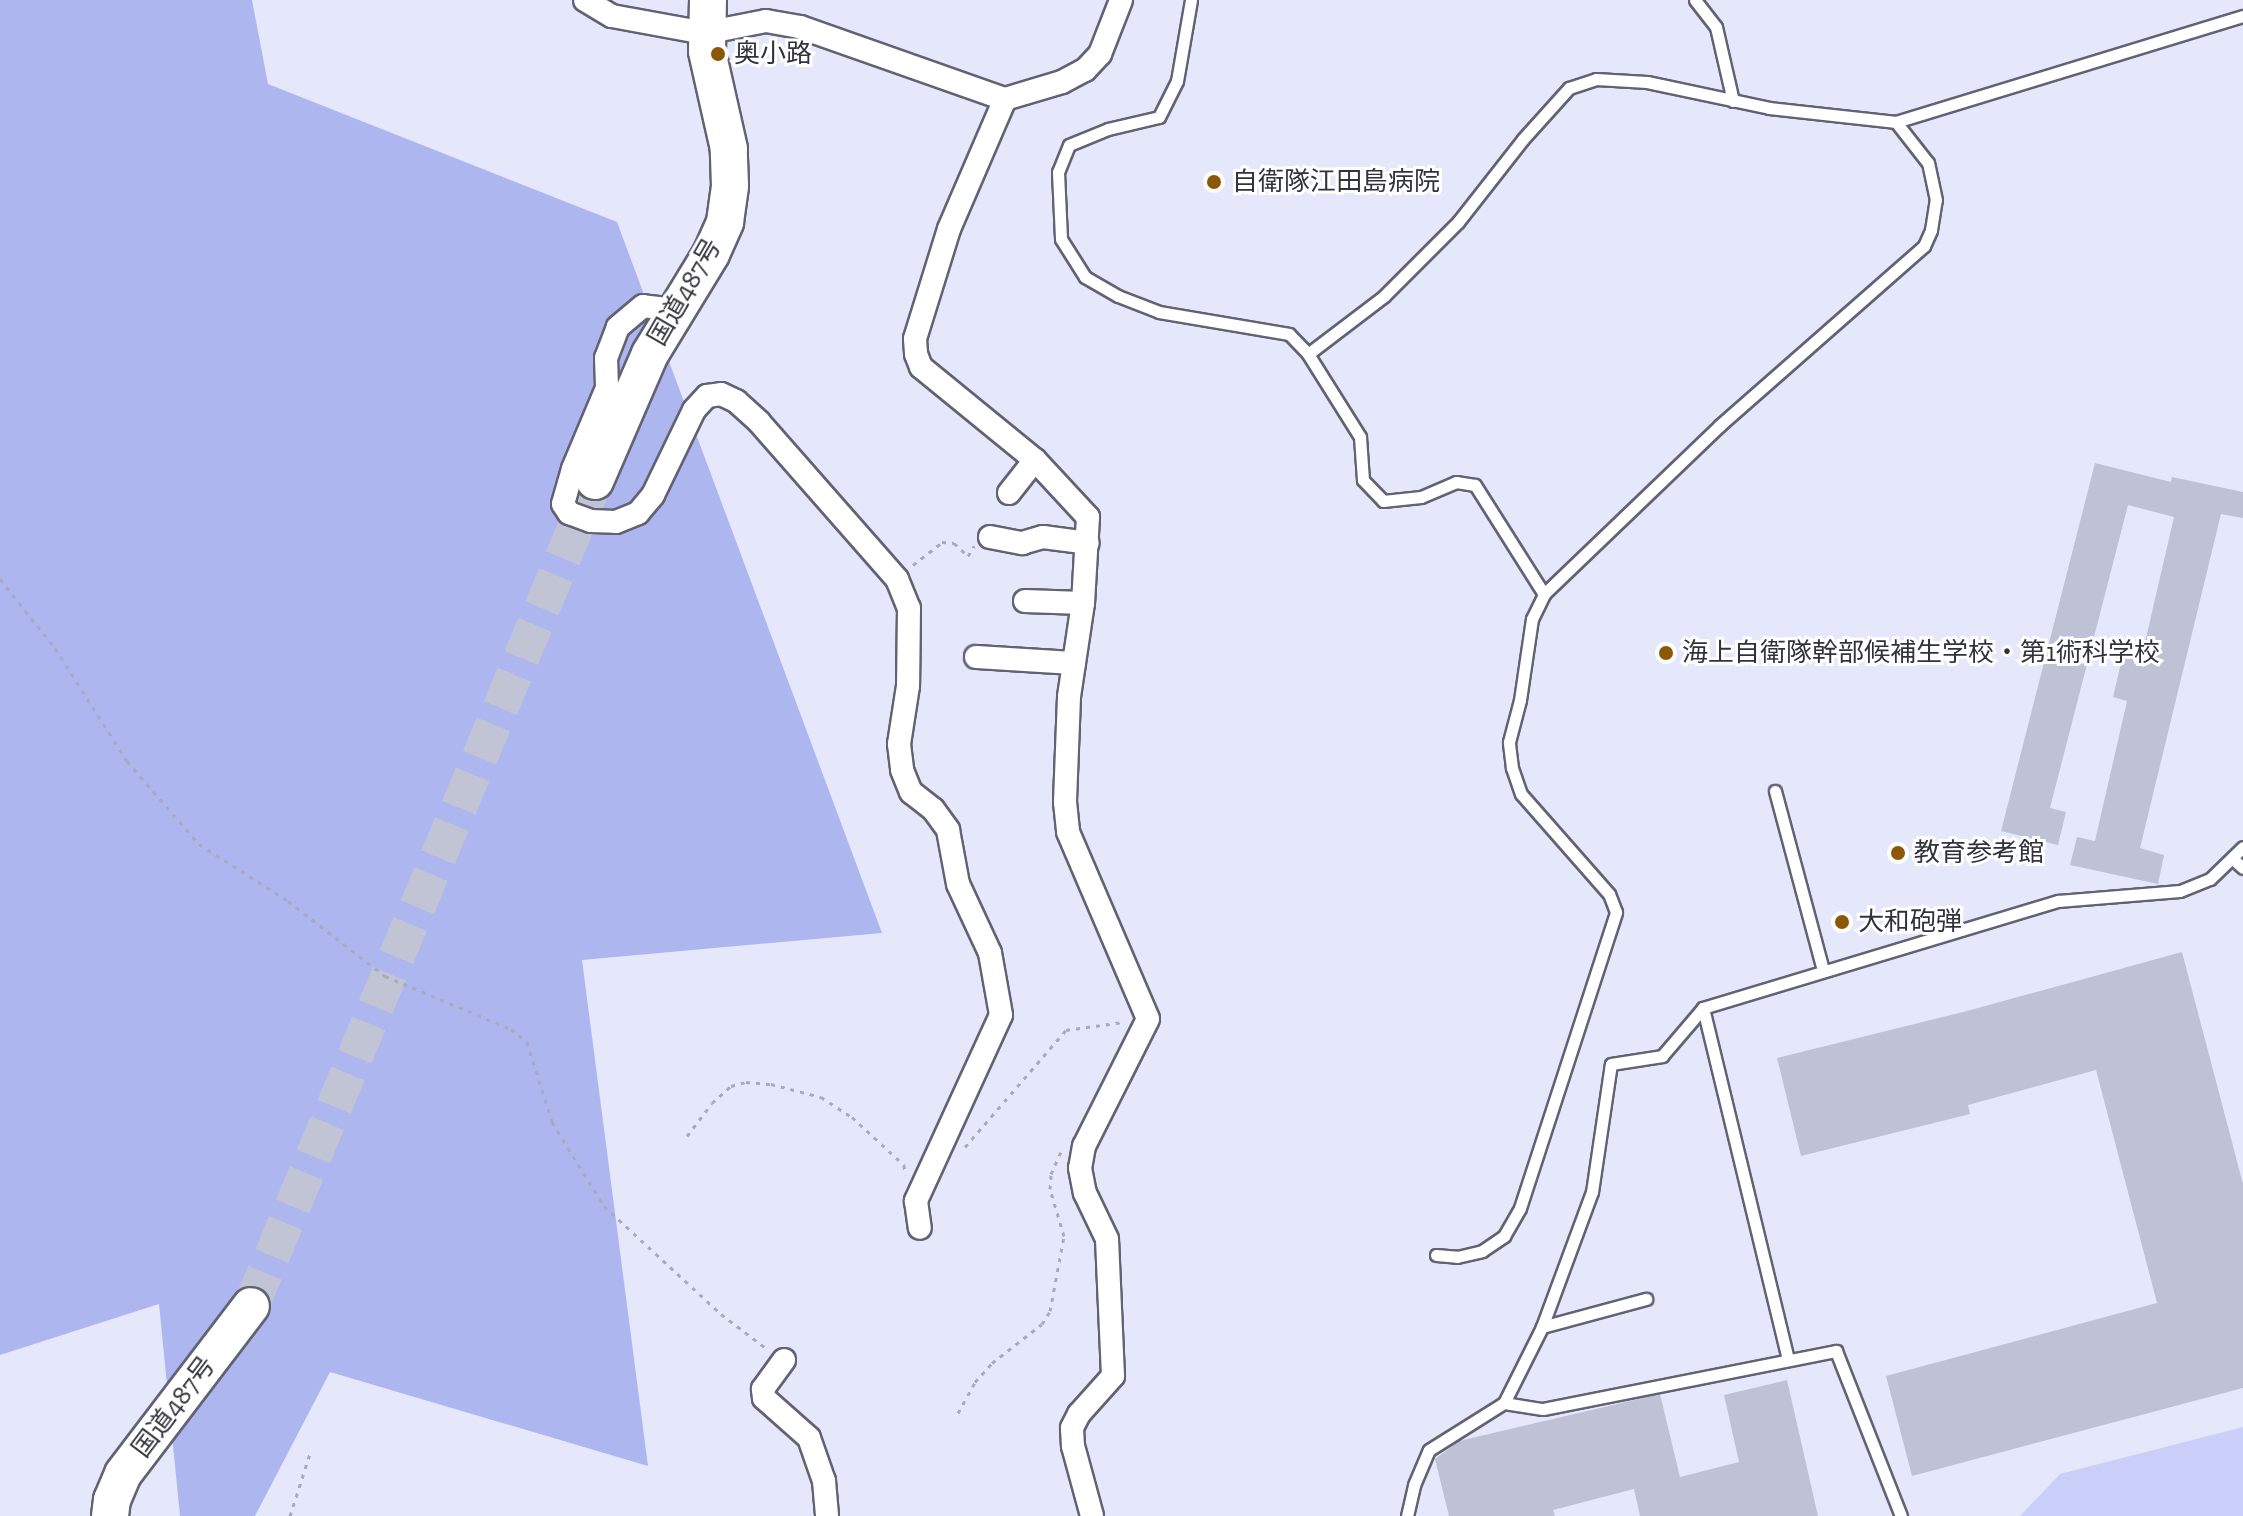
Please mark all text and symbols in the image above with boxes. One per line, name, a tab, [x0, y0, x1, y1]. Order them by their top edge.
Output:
place label: 奥小路	[734, 38, 812, 70]
marker: 奥小路	[709, 45, 727, 63]
place label: 自衛隊江田島病院	[1232, 166, 1440, 198]
marker: 自衛隊江田島病院	[1203, 171, 1225, 193]
street label: 国道487号	[642, 233, 728, 351]
place label: 海上自衛隊幹部候補生学校・第1術科学校	[1682, 637, 2160, 669]
marker: 海上自衛隊幹部候補生学校・第1術科学校	[1657, 644, 1675, 662]
place label: 教育参考館	[1914, 837, 2044, 869]
marker: 教育参考館	[1889, 844, 1907, 862]
place label: 大和砲弾	[1858, 906, 1962, 938]
marker: 大和砲弾	[1833, 913, 1851, 931]
street label: 国道487号	[126, 1350, 222, 1464]

